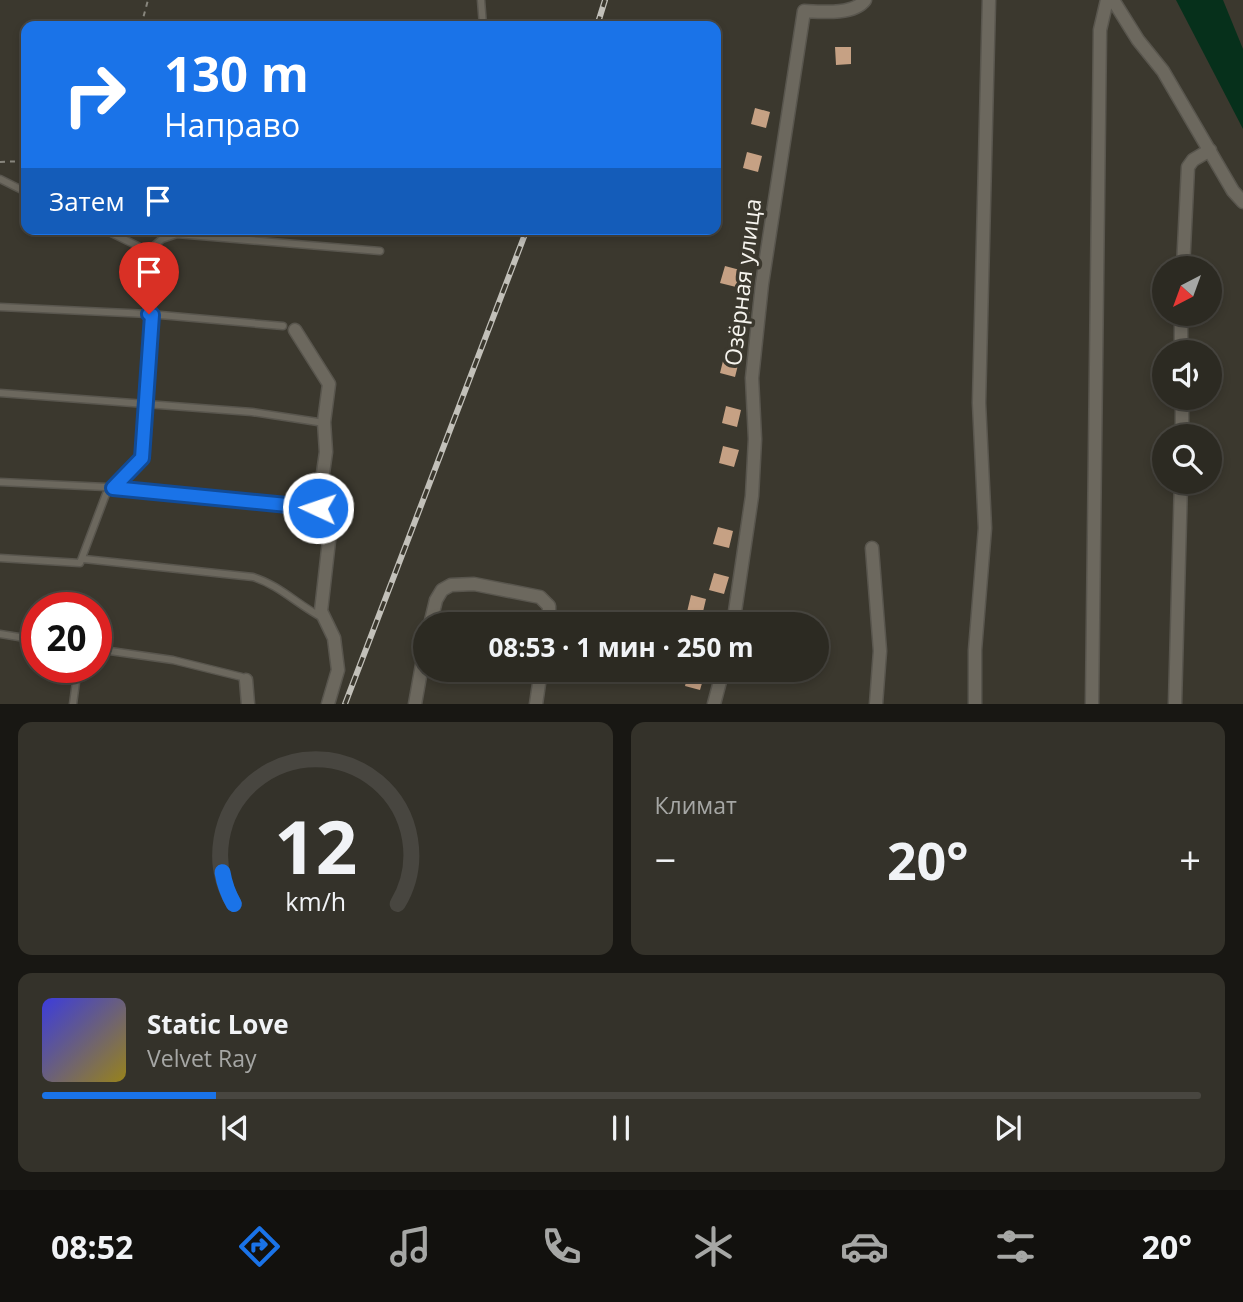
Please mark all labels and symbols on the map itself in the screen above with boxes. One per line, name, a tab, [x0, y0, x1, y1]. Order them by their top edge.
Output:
street label: Озёрная улица	[716, 196, 768, 368]
pin	[119, 242, 179, 314]
north arrow	[1152, 256, 1222, 326]
position arrow	[281, 471, 355, 545]
speed limit sign: 20	[21, 592, 112, 683]

